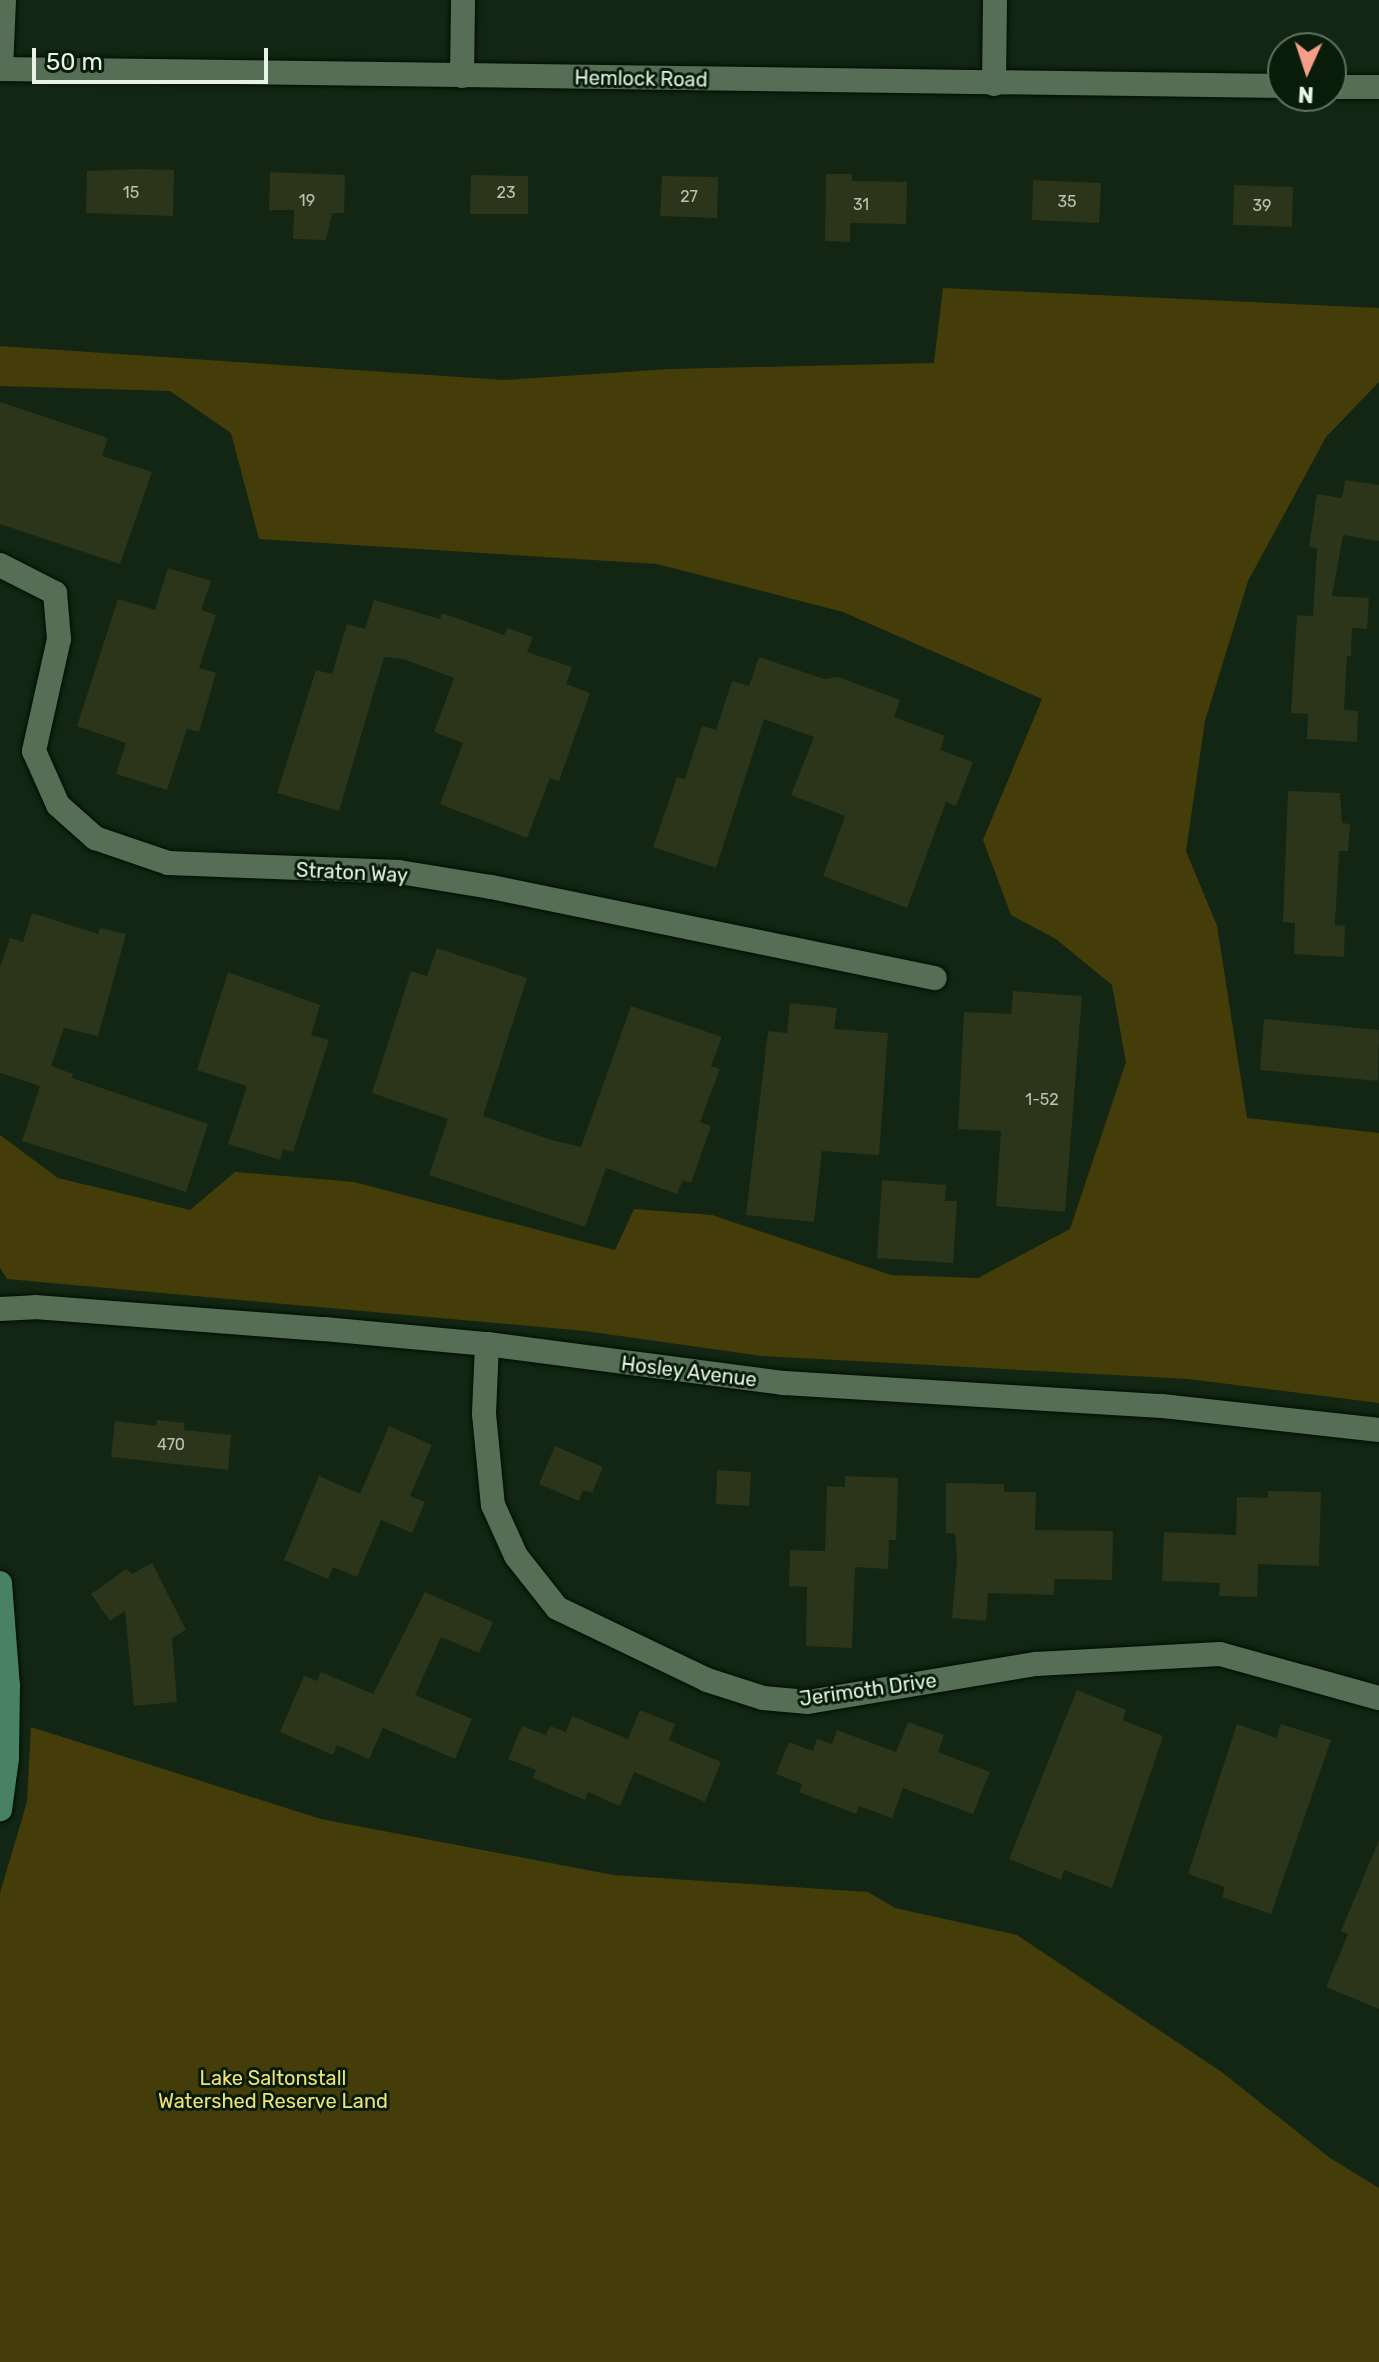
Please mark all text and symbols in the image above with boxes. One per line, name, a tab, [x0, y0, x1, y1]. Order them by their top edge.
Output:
scale bar	[36, 32, 272, 82]
north arrow	[1267, 32, 1347, 112]
text: 50 m	[46, 48, 103, 76]
street label: Hemlock Road	[574, 66, 708, 92]
text: N	[1297, 81, 1314, 108]
house number: 15	[123, 183, 139, 203]
house number: 23	[496, 183, 516, 203]
house number: 27	[680, 187, 698, 207]
house number: 19	[299, 191, 315, 211]
house number: 35	[1057, 192, 1077, 212]
house number: 31	[853, 195, 869, 215]
house number: 39	[1252, 196, 1272, 216]
street label: Straton Way	[295, 858, 409, 888]
house number: 1-52	[1025, 1090, 1059, 1110]
street label: Hosley Avenue	[619, 1352, 759, 1392]
house number: 470	[157, 1435, 185, 1455]
street label: Jerimoth Drive	[798, 1668, 938, 1712]
park label: Lake Saltonstall Watershed Reserve Land	[158, 2066, 388, 2113]

